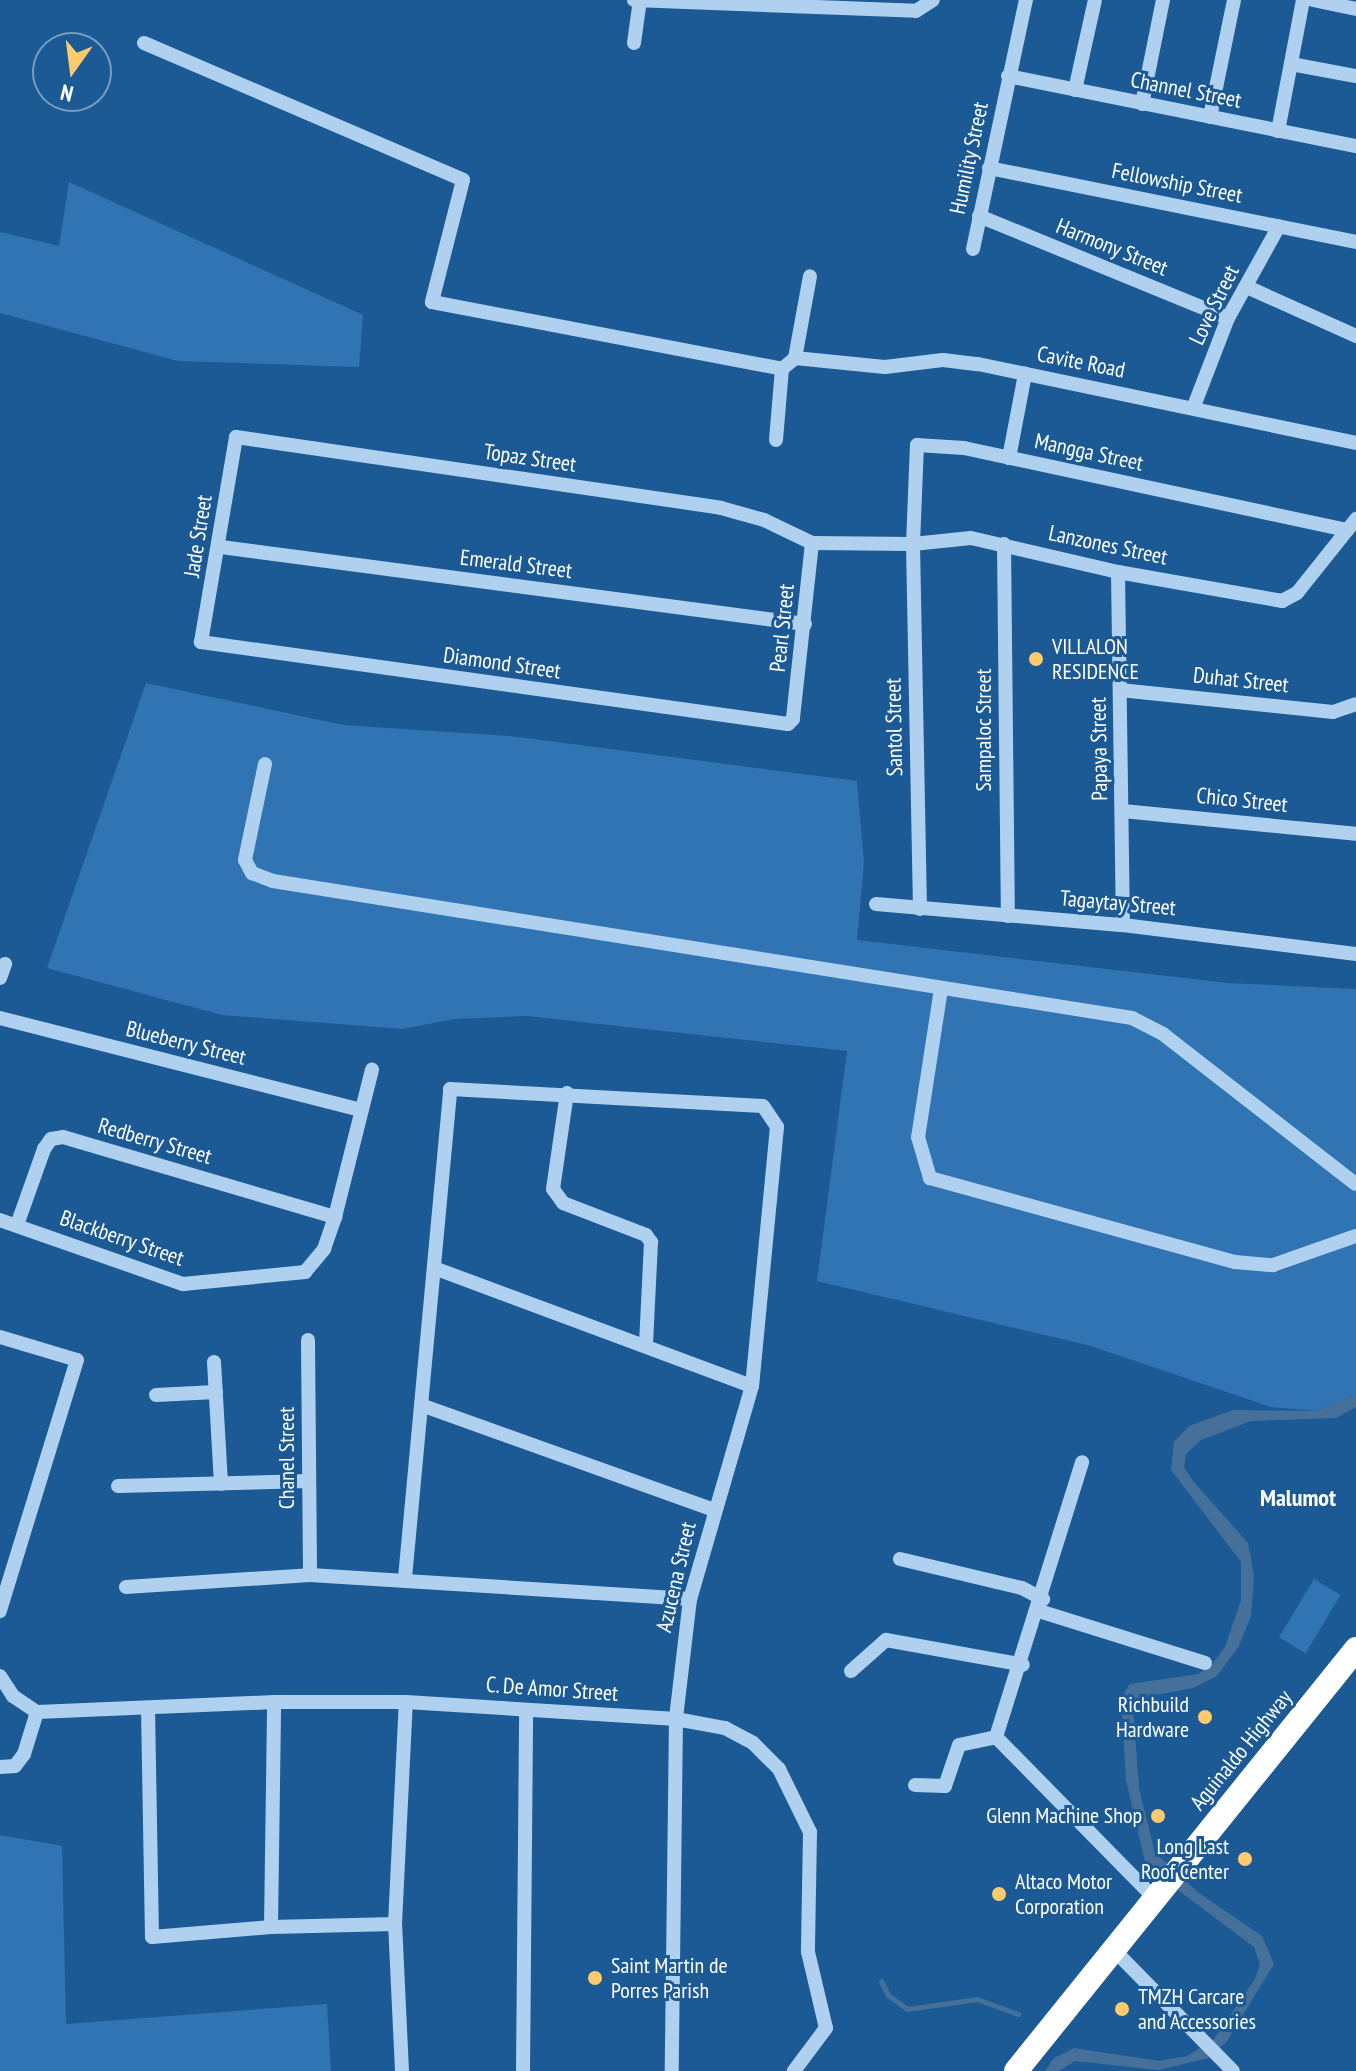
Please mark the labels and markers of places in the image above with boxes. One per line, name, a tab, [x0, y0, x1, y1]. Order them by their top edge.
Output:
place label: VILLALON RESIDENCE	[1052, 633, 1139, 684]
marker: VILLALON RESIDENCE	[1027, 650, 1045, 668]
place label: Richbuild Hardware	[1116, 1691, 1189, 1742]
marker: Richbuild Hardware	[1196, 1708, 1214, 1726]
place label: Glenn Machine Shop	[986, 1803, 1142, 1829]
marker: Glenn Machine Shop	[1149, 1807, 1167, 1825]
place label: Long Last Roof Center	[1141, 1833, 1229, 1884]
marker: Long Last Roof Center	[1236, 1850, 1254, 1868]
place label: Altaco Motor Corporation	[1015, 1868, 1112, 1920]
marker: Altaco Motor Corporation	[990, 1885, 1008, 1903]
place label: Saint Martin de Porres Parish	[611, 1952, 727, 2004]
marker: Saint Martin de Porres Parish	[586, 1969, 604, 1987]
place label: TMZH Carcare and Accessories	[1138, 1983, 1257, 2034]
marker: TMZH Carcare and Accessories	[1113, 2000, 1131, 2018]

